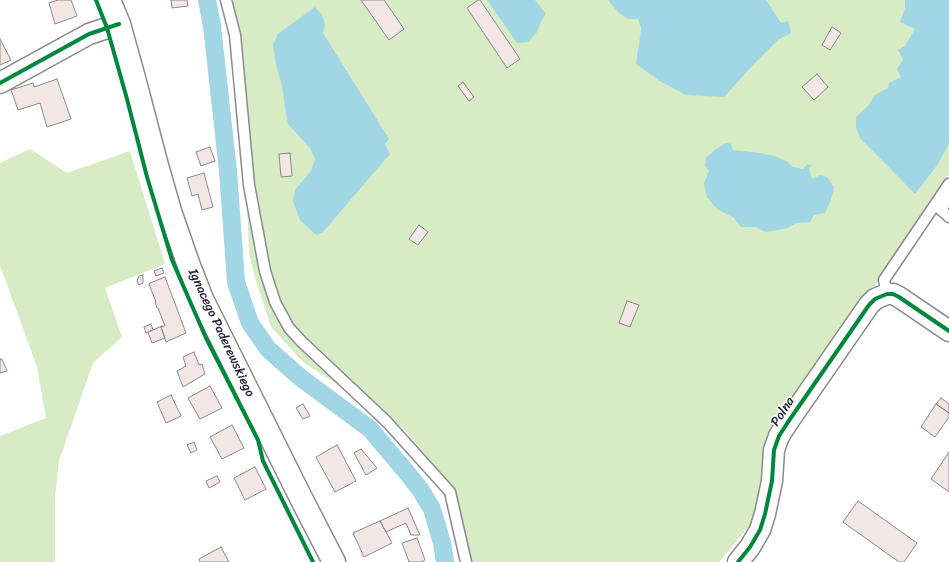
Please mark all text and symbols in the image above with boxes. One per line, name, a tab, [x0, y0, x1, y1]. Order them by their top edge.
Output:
street label: Ignacego Paderewskiego	[184, 266, 258, 400]
street label: Polna	[768, 394, 798, 430]

